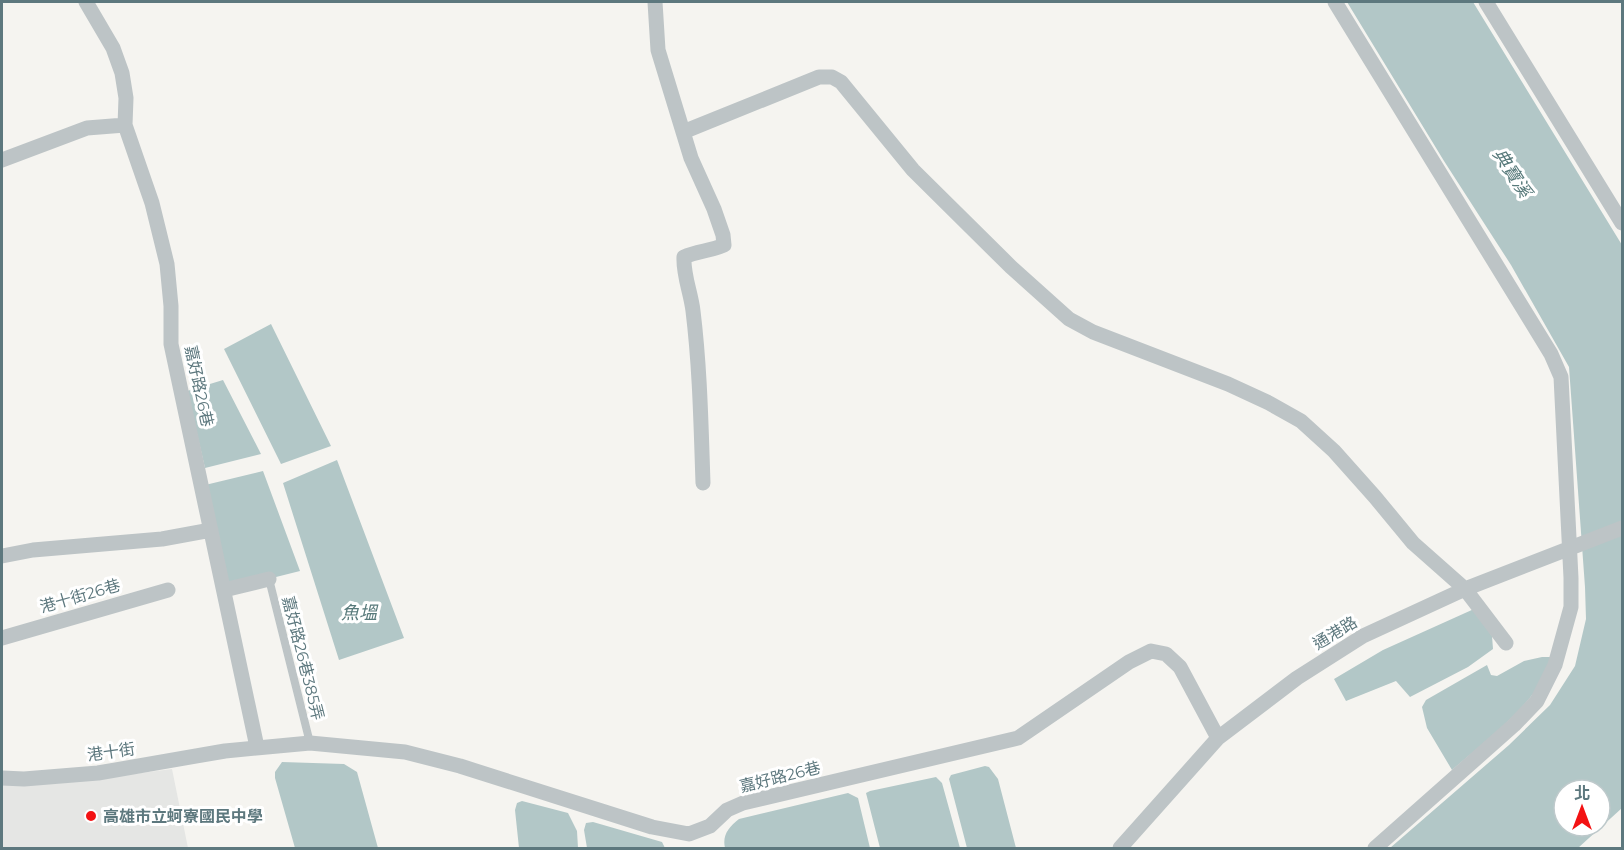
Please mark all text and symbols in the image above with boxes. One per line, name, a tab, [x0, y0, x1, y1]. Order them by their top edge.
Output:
water label: 典寶溪	[1488, 144, 1538, 204]
street label: 嘉好路26巷	[181, 344, 217, 428]
street label: 港十街26巷	[38, 575, 122, 617]
street label: 嘉好路26巷385弄	[278, 594, 328, 722]
water label: 魚塭	[341, 602, 379, 624]
street label: 通港路	[1310, 612, 1360, 654]
street label: 港十街	[86, 739, 136, 765]
street label: 嘉好路26巷	[738, 758, 822, 796]
north arrow	[1552, 778, 1612, 838]
text: 北	[1574, 784, 1590, 803]
place label: 高雄市立蚵寮國民中學	[103, 807, 263, 826]
marker: 高雄市立蚵寮國民中學	[84, 809, 98, 823]

